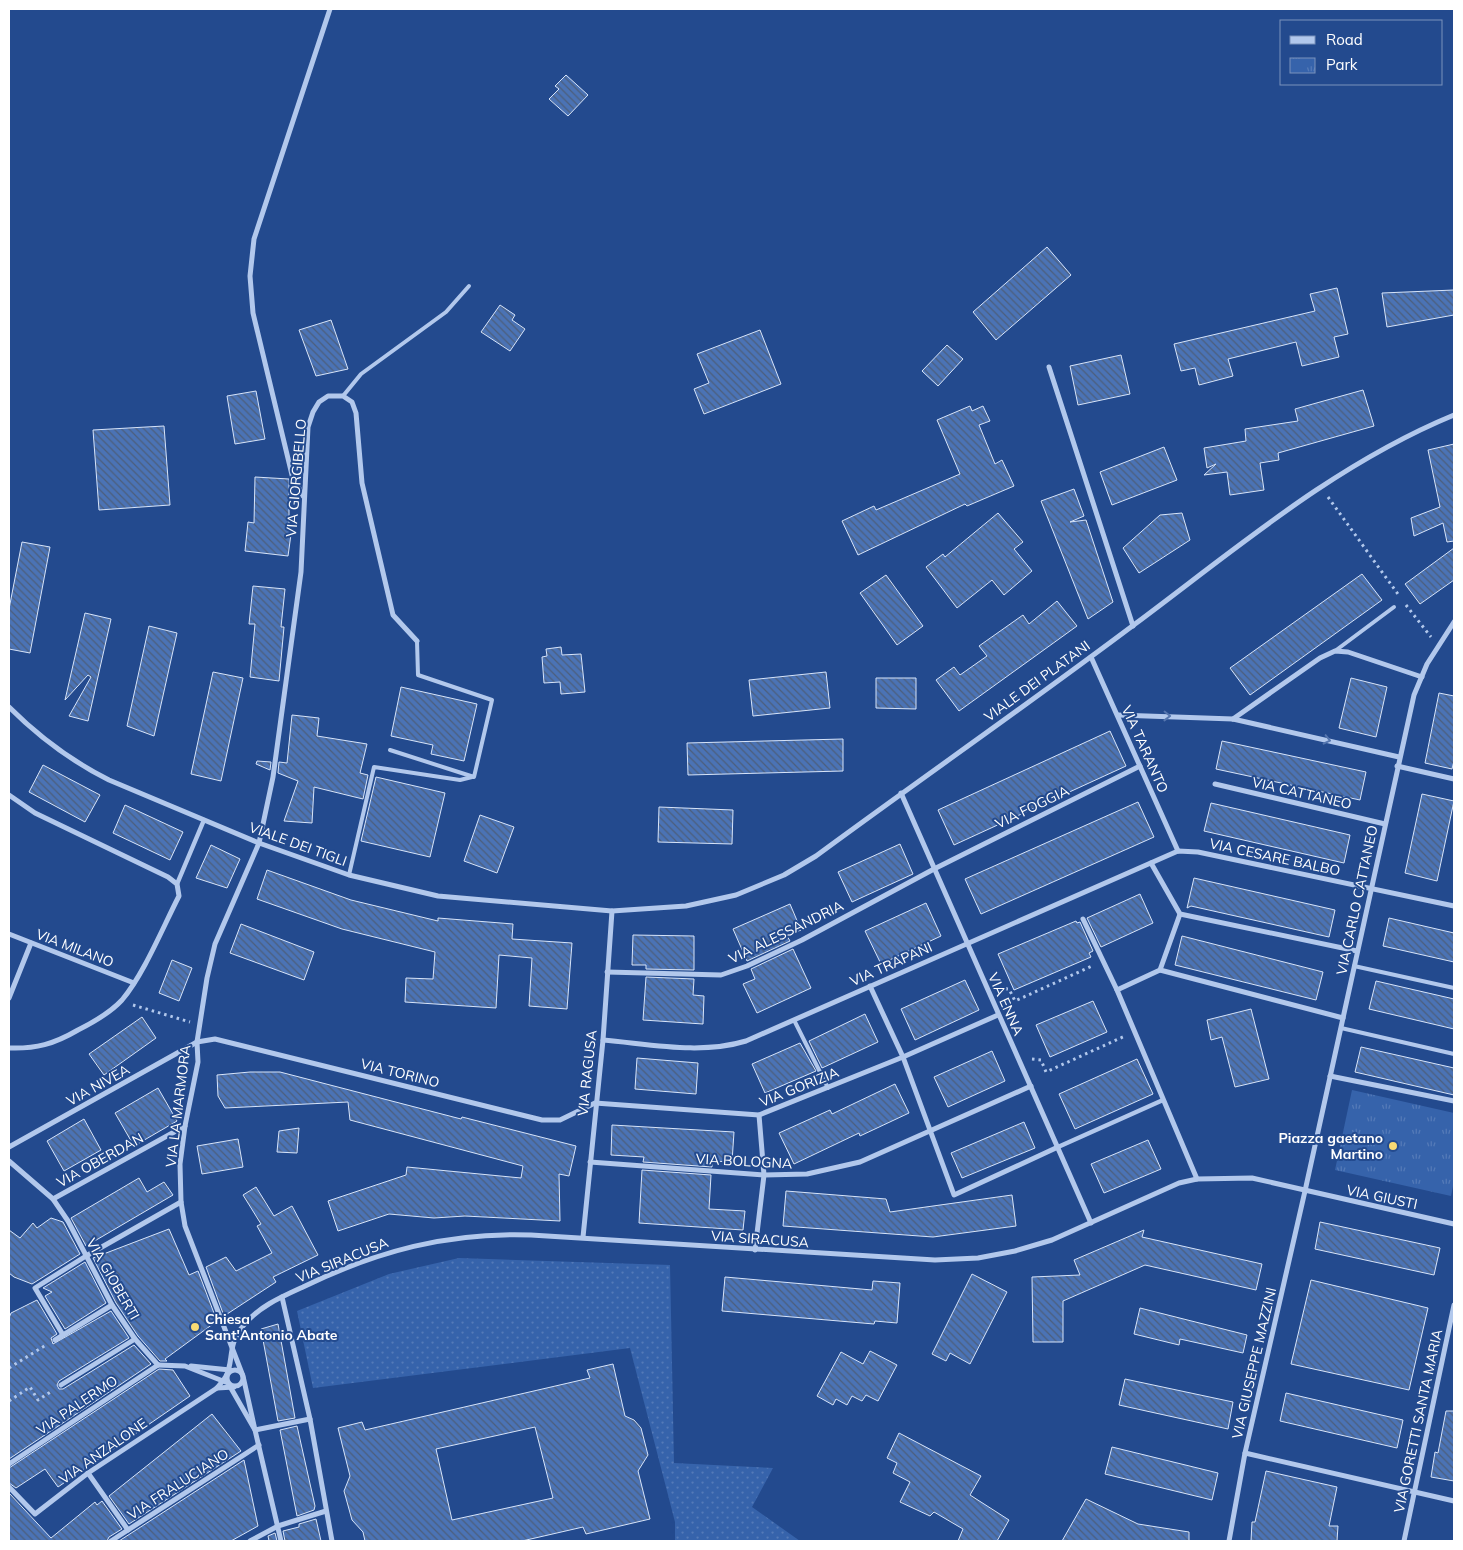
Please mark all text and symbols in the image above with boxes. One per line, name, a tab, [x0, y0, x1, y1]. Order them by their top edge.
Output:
legend	[1280, 20, 1443, 85]
text: Road	[1326, 30, 1363, 49]
text: Park	[1326, 55, 1358, 74]
street label: VIA GIORGIBELLO	[282, 418, 310, 538]
street label: VIALE DEI PLATANI	[980, 637, 1094, 725]
street label: VIA TARANTO	[1118, 702, 1172, 796]
one-way arrow	[1164, 711, 1171, 721]
one-way arrow	[1323, 734, 1332, 745]
street label: VIA CATTANEO	[1250, 773, 1354, 813]
street label: VIA FOGGIA	[992, 781, 1073, 833]
street label: VIALE DEI TIGLI	[247, 818, 349, 870]
street label: VIA CARLO CATTANEO	[1332, 824, 1382, 976]
street label: VIA CESARE BALBO	[1208, 834, 1342, 880]
street label: VIA ALESSANDRIA	[726, 896, 847, 968]
street label: VIA MILANO	[34, 925, 116, 971]
street label: VIA TRAPANI	[847, 938, 935, 990]
street label: VIA ENNA	[984, 970, 1028, 1039]
street label: VIA RAGUSA	[574, 1028, 601, 1117]
street label: VIA LA MARMORA	[162, 1043, 195, 1168]
street label: VIA TORINO	[359, 1055, 441, 1091]
street label: VIA NIVEA	[63, 1060, 133, 1110]
street label: VIA GORIZIA	[757, 1063, 842, 1111]
street label: VIA OBERDAN	[53, 1129, 147, 1191]
place label: Piazza gaetano Martino	[1278, 1129, 1383, 1163]
marker: Piazza gaetano Martino	[1387, 1140, 1399, 1152]
street label: VIA BOLOGNA	[695, 1149, 793, 1173]
street label: VIA GIUSTI	[1345, 1181, 1419, 1213]
street label: VIA SIRACUSA	[710, 1227, 810, 1251]
street label: VIA SIRACUSA	[293, 1233, 392, 1287]
street label: VIA GIOBERTI	[82, 1235, 144, 1323]
street label: VIA GIUSEPPE MAZZINI	[1228, 1285, 1280, 1441]
place label: Chiesa Sant'Antonio Abate	[205, 1310, 338, 1344]
marker: Chiesa Sant'Antonio Abate	[189, 1321, 201, 1333]
street label: VIA GORETTI SANTA MARIA	[1390, 1327, 1446, 1514]
street label: VIA PALERMO	[33, 1371, 121, 1439]
street label: VIA ANZALONE	[56, 1414, 150, 1488]
street label: VIA FRALUCIANO	[124, 1445, 232, 1523]

